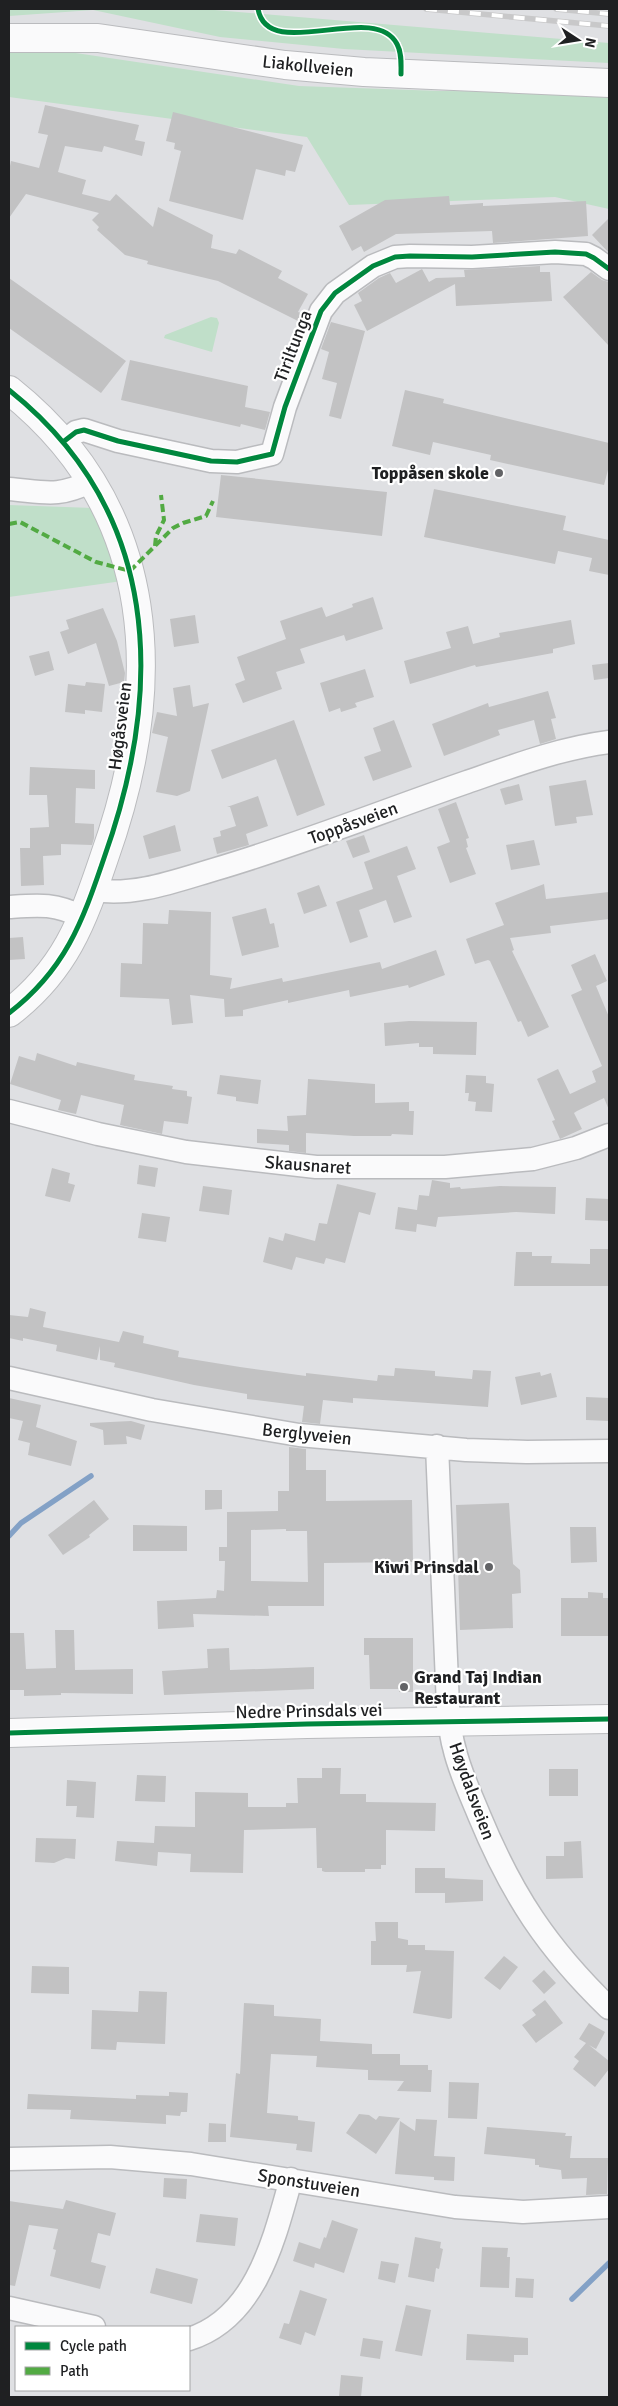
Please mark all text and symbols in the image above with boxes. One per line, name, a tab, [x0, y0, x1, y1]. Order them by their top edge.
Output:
north arrow	[553, 15, 603, 65]
text: N	[581, 36, 600, 49]
street label: Liakollveien	[261, 50, 355, 82]
street label: Tiriltunga	[269, 307, 317, 385]
place label: Toppåsen skole	[372, 462, 489, 484]
marker: Toppåsen skole	[493, 467, 505, 479]
street label: Høgåsveien	[104, 681, 136, 771]
street label: Toppåsveien	[305, 797, 401, 849]
street label: Skausnaret	[264, 1151, 352, 1179]
street label: Berglyveien	[261, 1418, 353, 1450]
place label: Kiwi Prinsdal	[374, 1556, 479, 1578]
marker: Kiwi Prinsdal	[483, 1561, 495, 1573]
place label: Grand Taj Indian Restaurant	[414, 1666, 542, 1709]
marker: Grand Taj Indian Restaurant	[398, 1681, 410, 1693]
street label: Nedre Prinsdals vei	[235, 1699, 383, 1723]
street label: Høydalsveien	[444, 1739, 500, 1843]
street label: Sponstuveien	[256, 2164, 362, 2202]
legend	[15, 2326, 190, 2391]
text: Cycle path	[60, 2337, 127, 2355]
text: Path	[60, 2362, 89, 2380]

